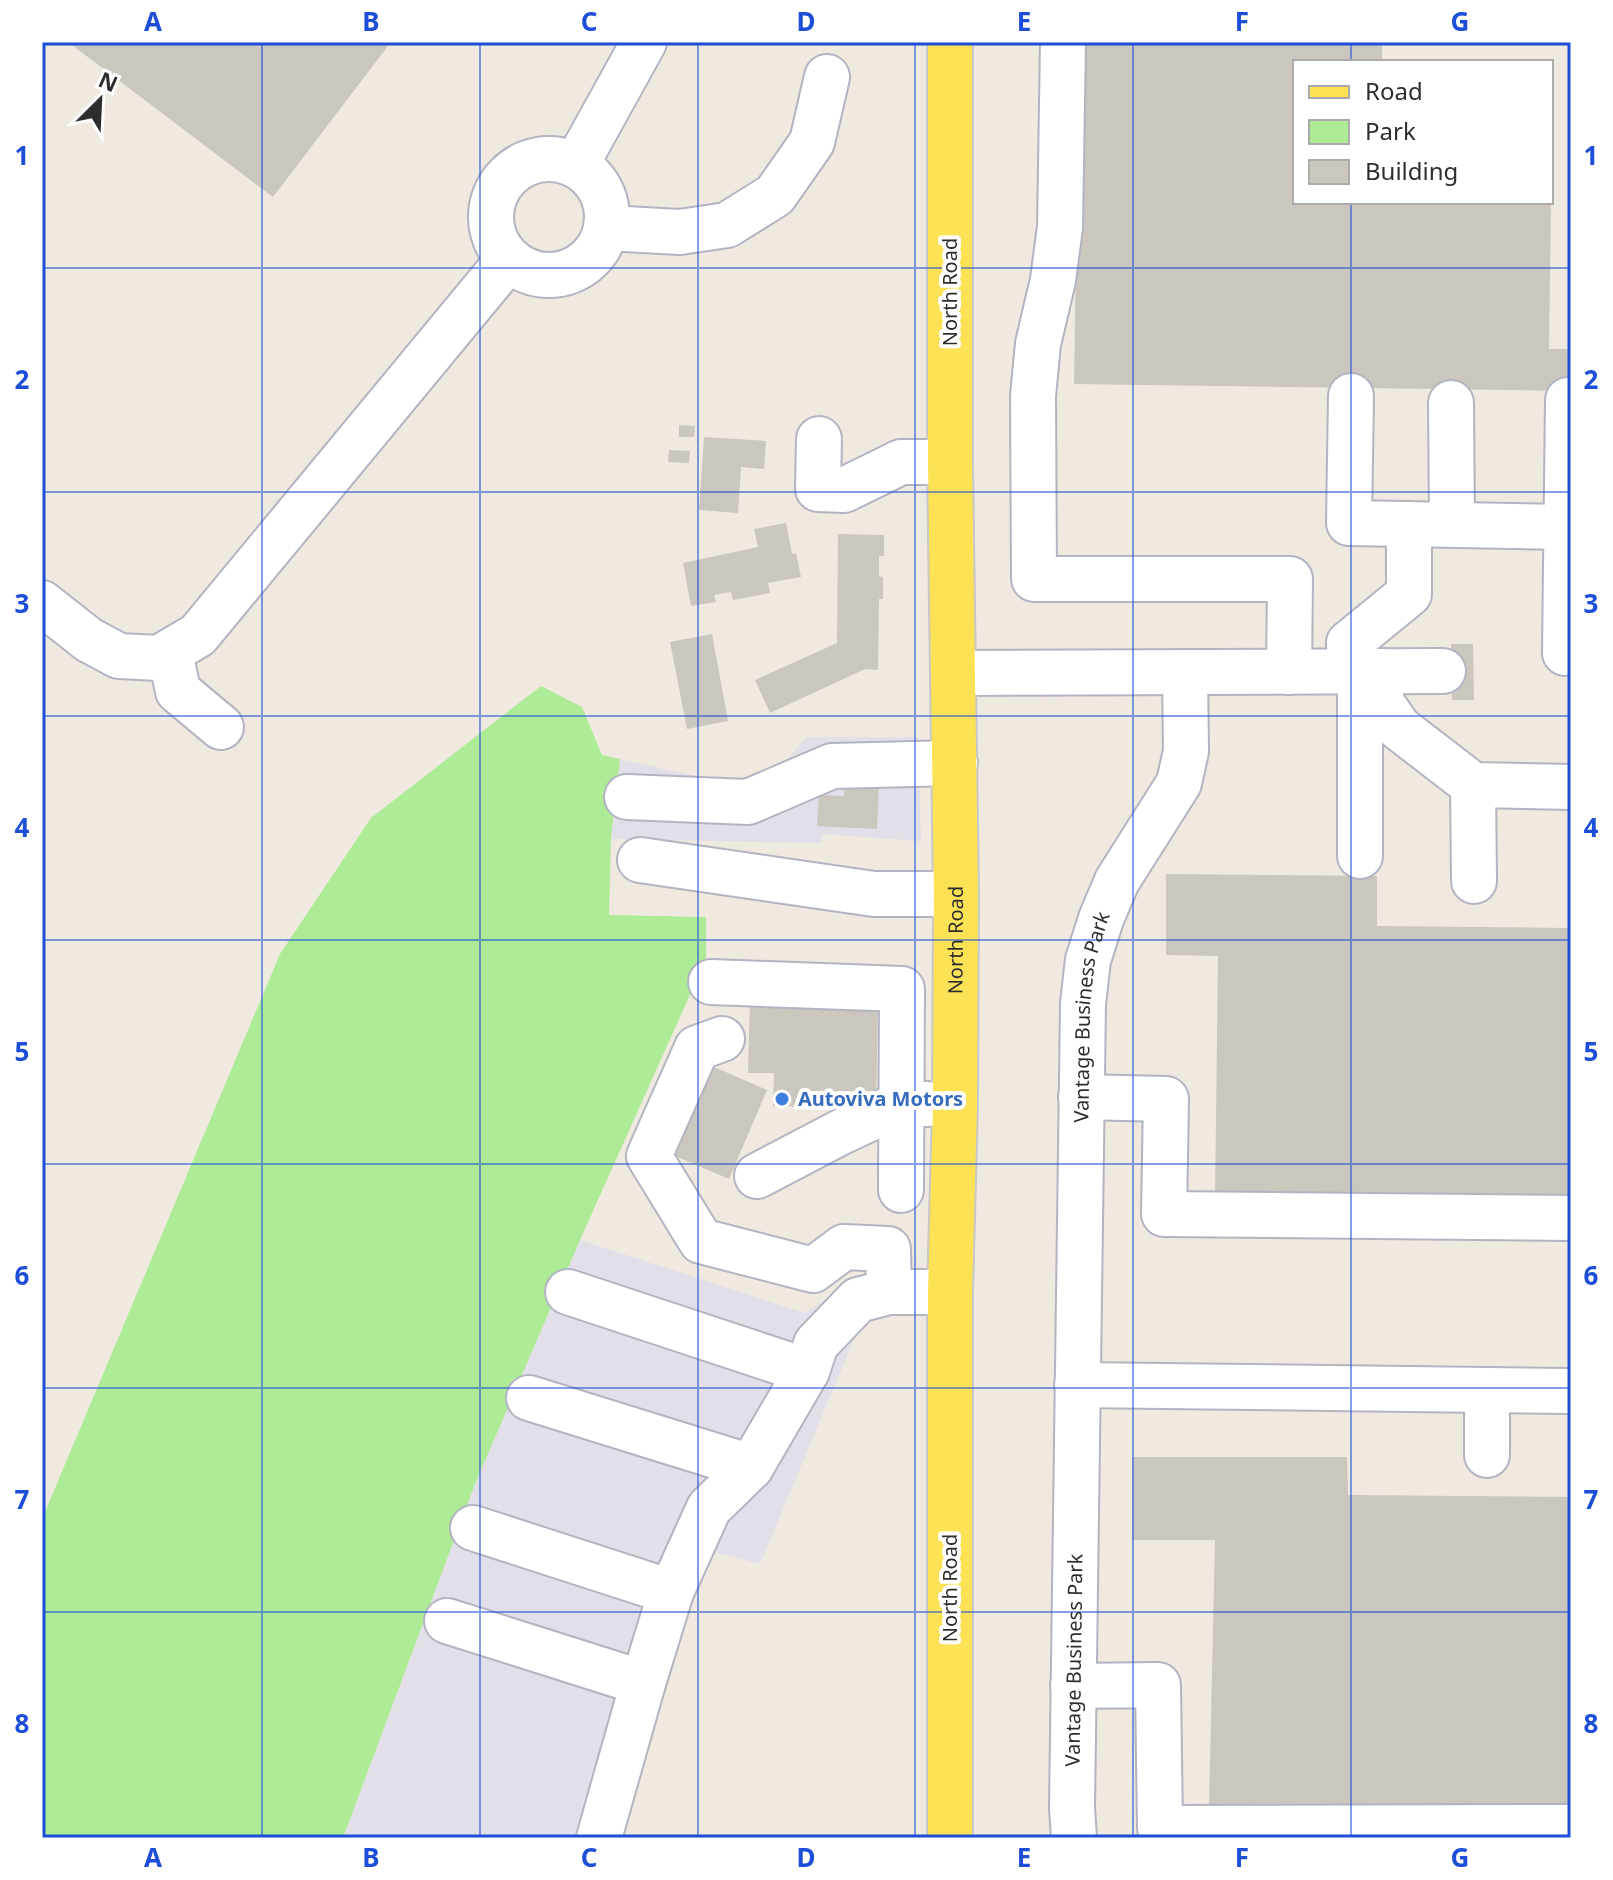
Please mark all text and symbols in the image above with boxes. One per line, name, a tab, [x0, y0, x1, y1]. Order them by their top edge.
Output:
text: A	[144, 3, 162, 39]
text: B	[362, 3, 380, 39]
text: C	[581, 3, 597, 39]
text: D	[796, 3, 816, 39]
text: E	[1017, 3, 1031, 39]
text: F	[1235, 3, 1249, 39]
text: G	[1451, 3, 1469, 39]
north arrow	[60, 60, 140, 140]
legend	[1293, 60, 1553, 204]
text: N	[94, 63, 123, 98]
text: Road	[1365, 74, 1423, 107]
text: Park	[1365, 114, 1416, 147]
text: 1	[15, 137, 29, 173]
text: 1	[1584, 137, 1598, 173]
text: Building	[1365, 154, 1458, 187]
street label: North Road	[936, 238, 963, 346]
text: 2	[15, 361, 30, 397]
text: 2	[1584, 361, 1599, 397]
text: 3	[15, 585, 29, 621]
text: 3	[1584, 585, 1598, 621]
text: 4	[15, 809, 30, 845]
text: 4	[1584, 809, 1599, 845]
street label: North Road	[942, 886, 969, 994]
street label: Vantage Business Park	[1067, 907, 1116, 1123]
text: 5	[15, 1033, 29, 1069]
text: 5	[1584, 1033, 1598, 1069]
place label: Autoviva Motors	[798, 1085, 963, 1112]
marker: Autoviva Motors	[773, 1090, 791, 1108]
text: 6	[15, 1257, 30, 1293]
text: 6	[1584, 1257, 1599, 1293]
text: 7	[15, 1481, 30, 1517]
text: 7	[1584, 1481, 1599, 1517]
street label: North Road	[936, 1534, 963, 1642]
street label: Vantage Business Park	[1059, 1553, 1088, 1767]
text: 8	[15, 1705, 29, 1741]
text: 8	[1584, 1705, 1598, 1741]
text: A	[144, 1839, 162, 1875]
text: B	[362, 1839, 380, 1875]
text: C	[581, 1839, 597, 1875]
text: D	[796, 1839, 816, 1875]
text: E	[1017, 1839, 1031, 1875]
text: F	[1235, 1839, 1249, 1875]
text: G	[1451, 1839, 1469, 1875]

